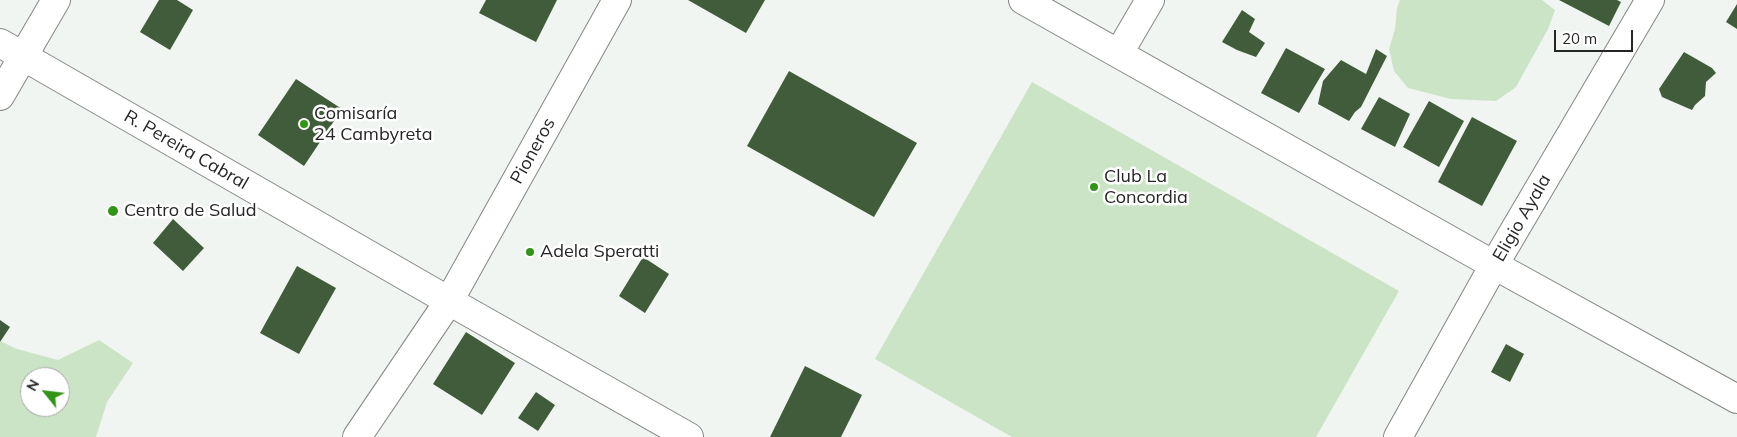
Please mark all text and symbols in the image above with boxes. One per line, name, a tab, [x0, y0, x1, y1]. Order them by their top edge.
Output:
scale bar	[1557, 20, 1636, 52]
text: 20 m	[1562, 29, 1597, 48]
place label: Comisaría 24 Cambyreta	[314, 103, 432, 146]
street label: R. Pereira Cabral	[120, 106, 252, 194]
street label: Pioneros	[506, 114, 560, 188]
marker: Comisaría 24 Cambyreta	[298, 118, 310, 130]
place label: Club La Concordia	[1104, 166, 1188, 208]
street label: Eligio Ayala	[1488, 170, 1556, 266]
marker: Club La Concordia	[1088, 181, 1100, 193]
place label: Centro de Salud	[124, 200, 256, 222]
marker: Centro de Salud	[106, 204, 120, 218]
place label: Adela Speratti	[540, 241, 659, 263]
marker: Adela Speratti	[524, 246, 536, 258]
north arrow	[20, 367, 70, 417]
text: N	[22, 376, 43, 394]

